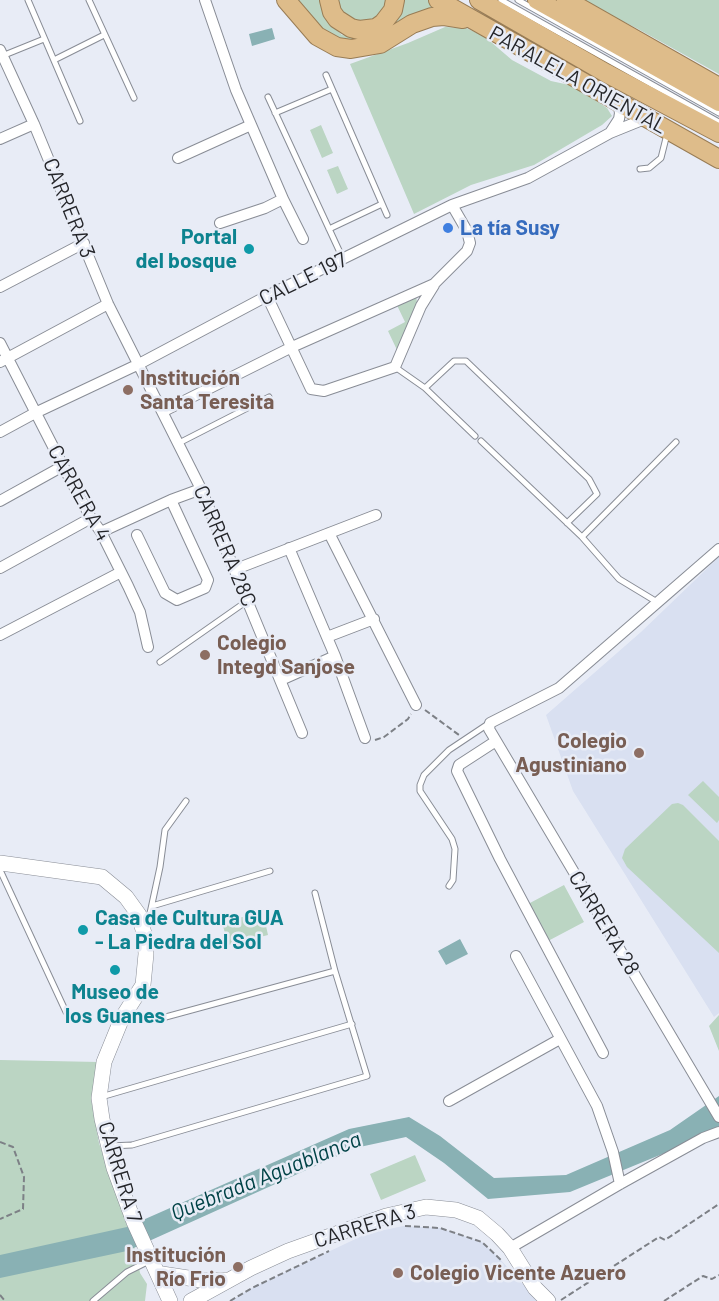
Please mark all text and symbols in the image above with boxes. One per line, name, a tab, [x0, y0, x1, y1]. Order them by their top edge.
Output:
street label: PARALELA ORIENTAL	[485, 21, 671, 139]
street label: CARRERA 3	[38, 154, 100, 262]
place label: La tía Susy	[460, 215, 560, 241]
marker: La tía Susy	[441, 221, 455, 235]
place label: Portal del bosque	[135, 224, 237, 274]
marker: Portal del bosque	[242, 242, 256, 256]
street label: CALLE 197	[255, 247, 351, 311]
place label: Institución Santa Teresita	[140, 365, 274, 415]
marker: Institución Santa Teresita	[121, 383, 135, 397]
street label: CARRERA 4	[42, 441, 116, 545]
street label: CARRERA 28C	[188, 482, 262, 610]
place label: Colegio Integd Sanjose	[217, 630, 355, 680]
marker: Colegio Integd Sanjose	[198, 648, 212, 662]
place label: Colegio Agustiniano	[515, 728, 627, 778]
marker: Colegio Agustiniano	[632, 746, 646, 760]
street label: CARRERA 28	[563, 867, 645, 979]
place label: Casa de Cultura GUA - La Piedra del Sol	[95, 905, 284, 955]
marker: Casa de Cultura GUA - La Piedra del Sol	[76, 923, 90, 937]
marker: Museo de los Guanes	[108, 963, 122, 977]
place label: Museo de los Guanes	[65, 979, 165, 1029]
street label: CARRERA 7	[93, 1118, 147, 1226]
water label: Quebrada Aguablanca	[167, 1126, 365, 1226]
street label: CARRERA 3	[311, 1199, 419, 1253]
place label: Institución Río Frio	[126, 1242, 226, 1292]
marker: Institución Río Frio	[231, 1260, 245, 1274]
place label: Colegio Vicente Azuero	[410, 1260, 626, 1286]
marker: Colegio Vicente Azuero	[391, 1266, 405, 1280]

